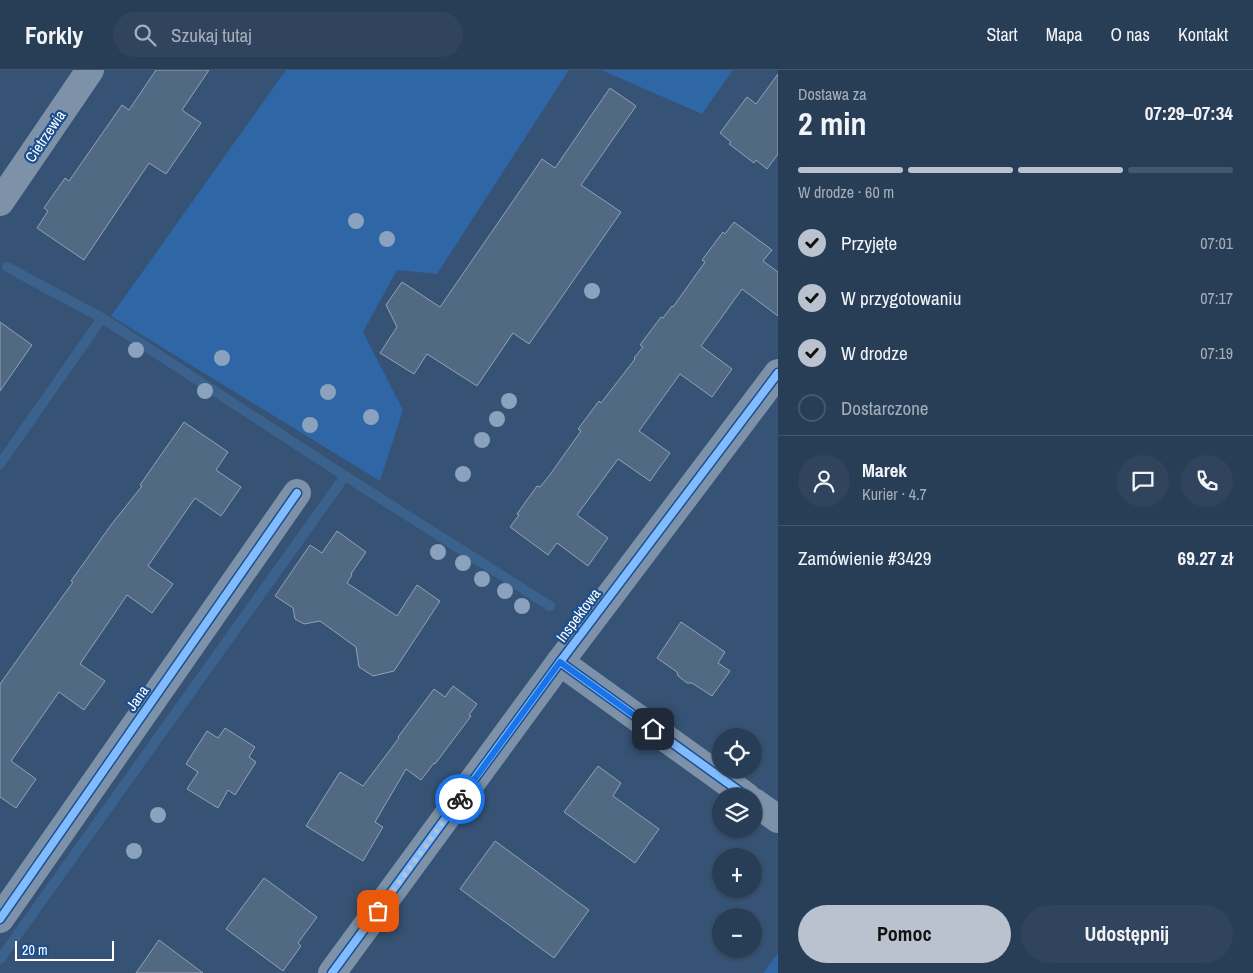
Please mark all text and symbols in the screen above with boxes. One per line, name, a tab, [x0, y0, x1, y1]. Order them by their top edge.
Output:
search box	[113, 12, 463, 57]
text: Forkly	[25, 19, 83, 51]
icon: search	[131, 21, 159, 49]
text: Szukaj tutaj	[171, 22, 252, 48]
text: Start	[986, 22, 1018, 47]
text: Mapa	[1046, 22, 1083, 47]
text: O nas	[1111, 22, 1150, 47]
text: Kontakt	[1178, 22, 1228, 47]
text: Dostawa za	[798, 83, 867, 105]
text: 07:29–07:34	[1145, 100, 1233, 126]
text: 2 min	[798, 102, 867, 145]
street label: Cietrzewia	[20, 106, 70, 166]
text: W drodze · 60 m	[798, 181, 894, 203]
icon: check	[798, 229, 826, 257]
text: Przyjęte	[841, 230, 897, 256]
text: 07:01	[1200, 232, 1233, 254]
icon: check	[798, 284, 826, 312]
text: W przygotowaniu	[841, 285, 961, 311]
text: 07:17	[1200, 287, 1233, 309]
icon: check	[798, 339, 826, 367]
text: W drodze	[841, 340, 908, 366]
text: 07:19	[1200, 342, 1233, 364]
text: Dostarczone	[841, 395, 928, 421]
button: person	[798, 455, 850, 507]
button: chat	[1117, 455, 1169, 507]
button: phone	[1181, 455, 1233, 507]
text: Marek	[862, 457, 907, 483]
text: Kurier · 4.7	[862, 483, 927, 505]
text: Zamówienie #3429	[798, 545, 931, 571]
text: 69.27 zł	[1178, 545, 1233, 571]
street label: Inspektowa	[551, 584, 605, 646]
street label: Jana	[121, 681, 153, 715]
pin	[632, 708, 674, 750]
icon: home	[639, 715, 667, 743]
map controls	[712, 728, 762, 958]
button: locate	[712, 728, 762, 778]
courier	[435, 774, 485, 824]
icon: bike	[446, 785, 474, 813]
button: layers	[712, 788, 762, 838]
button: +	[712, 848, 762, 898]
pin	[357, 890, 399, 932]
icon: bag	[364, 897, 392, 925]
button: Pomoc	[798, 905, 1011, 963]
button: Udostępnij	[1021, 905, 1233, 963]
button: −	[712, 908, 762, 958]
scale bar	[15, 938, 114, 961]
text: 20 m	[22, 941, 48, 959]

